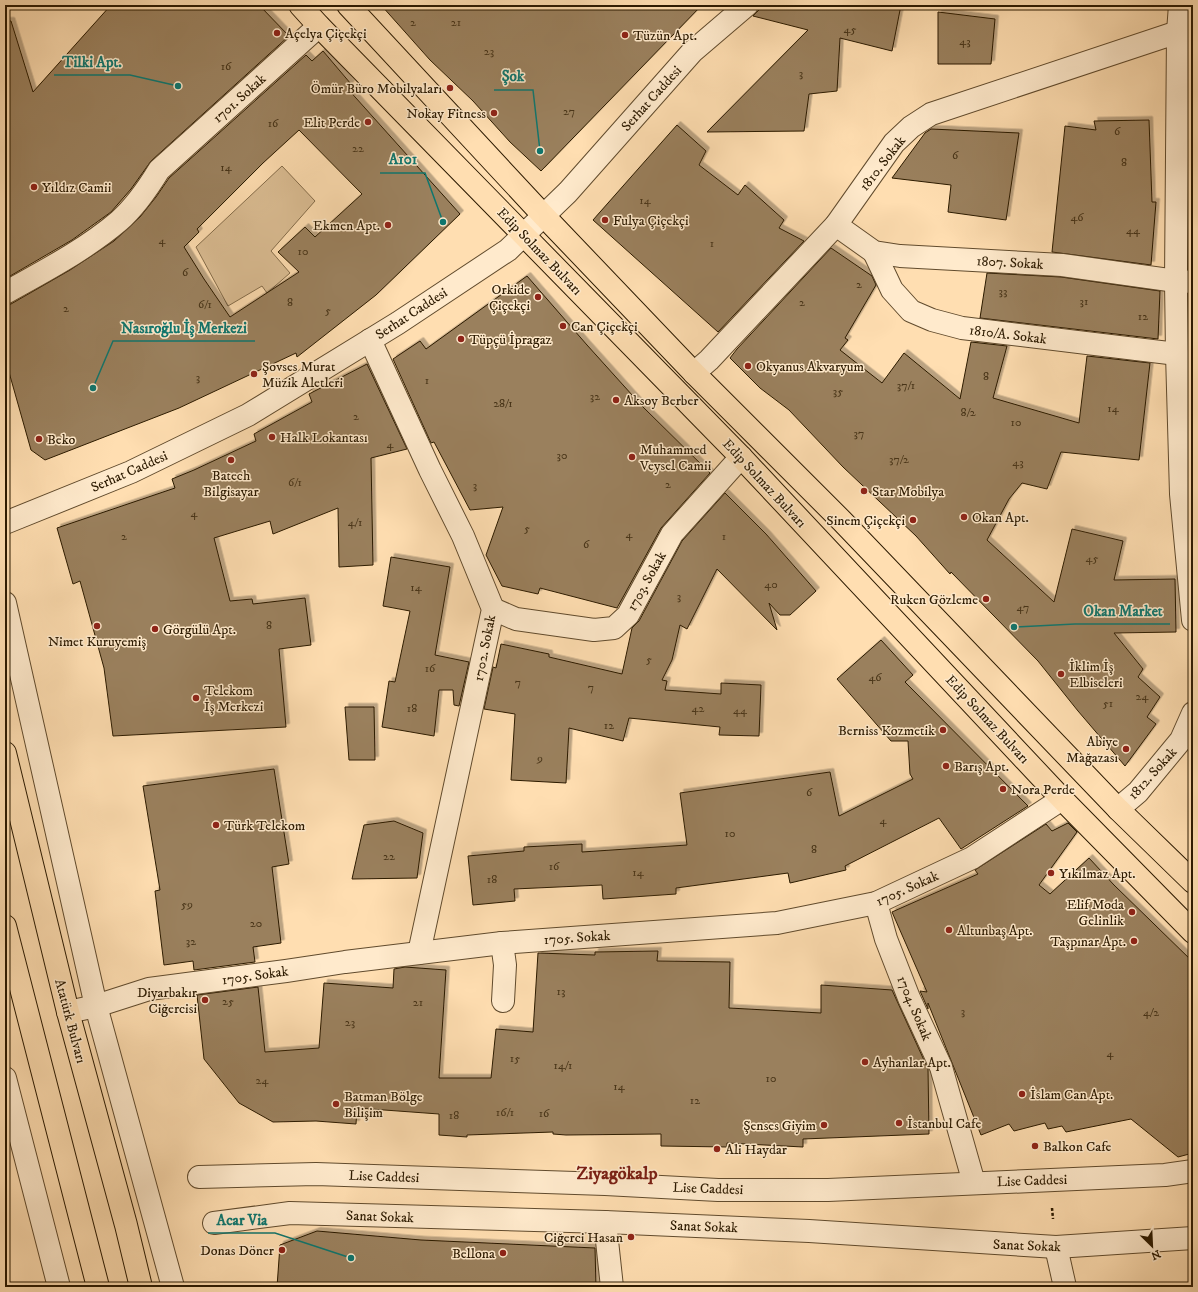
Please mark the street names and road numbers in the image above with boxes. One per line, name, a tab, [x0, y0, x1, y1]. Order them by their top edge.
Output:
street label: Serhat Caddesi	[617, 62, 686, 135]
street label: 1701. Sokak	[209, 70, 270, 127]
street label: 1810. Sokak	[856, 132, 910, 195]
street label: Edip Solmaz Bulvarı	[493, 204, 586, 300]
street label: 1807. Sokak	[976, 252, 1044, 274]
street label: Serhat Caddesi	[372, 284, 451, 344]
street label: 1810/A. Sokak	[968, 321, 1048, 349]
street label: Edip Solmaz Bulvarı	[718, 435, 810, 532]
street label: Serhat Caddesi	[88, 447, 171, 497]
street label: 1703. Sokak	[623, 548, 671, 614]
street label: 1702. Sokak	[470, 613, 500, 683]
street label: Edip Solmaz Bulvarı	[941, 671, 1033, 768]
street label: 1812. Sokak	[1124, 744, 1181, 804]
street label: 1705. Sokak	[873, 867, 942, 911]
street label: 1705. Sokak	[543, 927, 611, 949]
street label: 1705. Sokak	[221, 962, 290, 990]
street label: 1704. Sokak	[892, 973, 936, 1044]
street label: Atatürk Bulvarı	[50, 977, 90, 1066]
street label: Lise Caddesi	[348, 1167, 420, 1187]
street label: Lise Caddesi	[996, 1171, 1068, 1191]
street label: Lise Caddesi	[672, 1179, 744, 1199]
street label: Sanat Sokak	[346, 1207, 414, 1227]
street label: Sanat Sokak	[670, 1217, 738, 1237]
street label: Sanat Sokak	[993, 1236, 1061, 1256]

